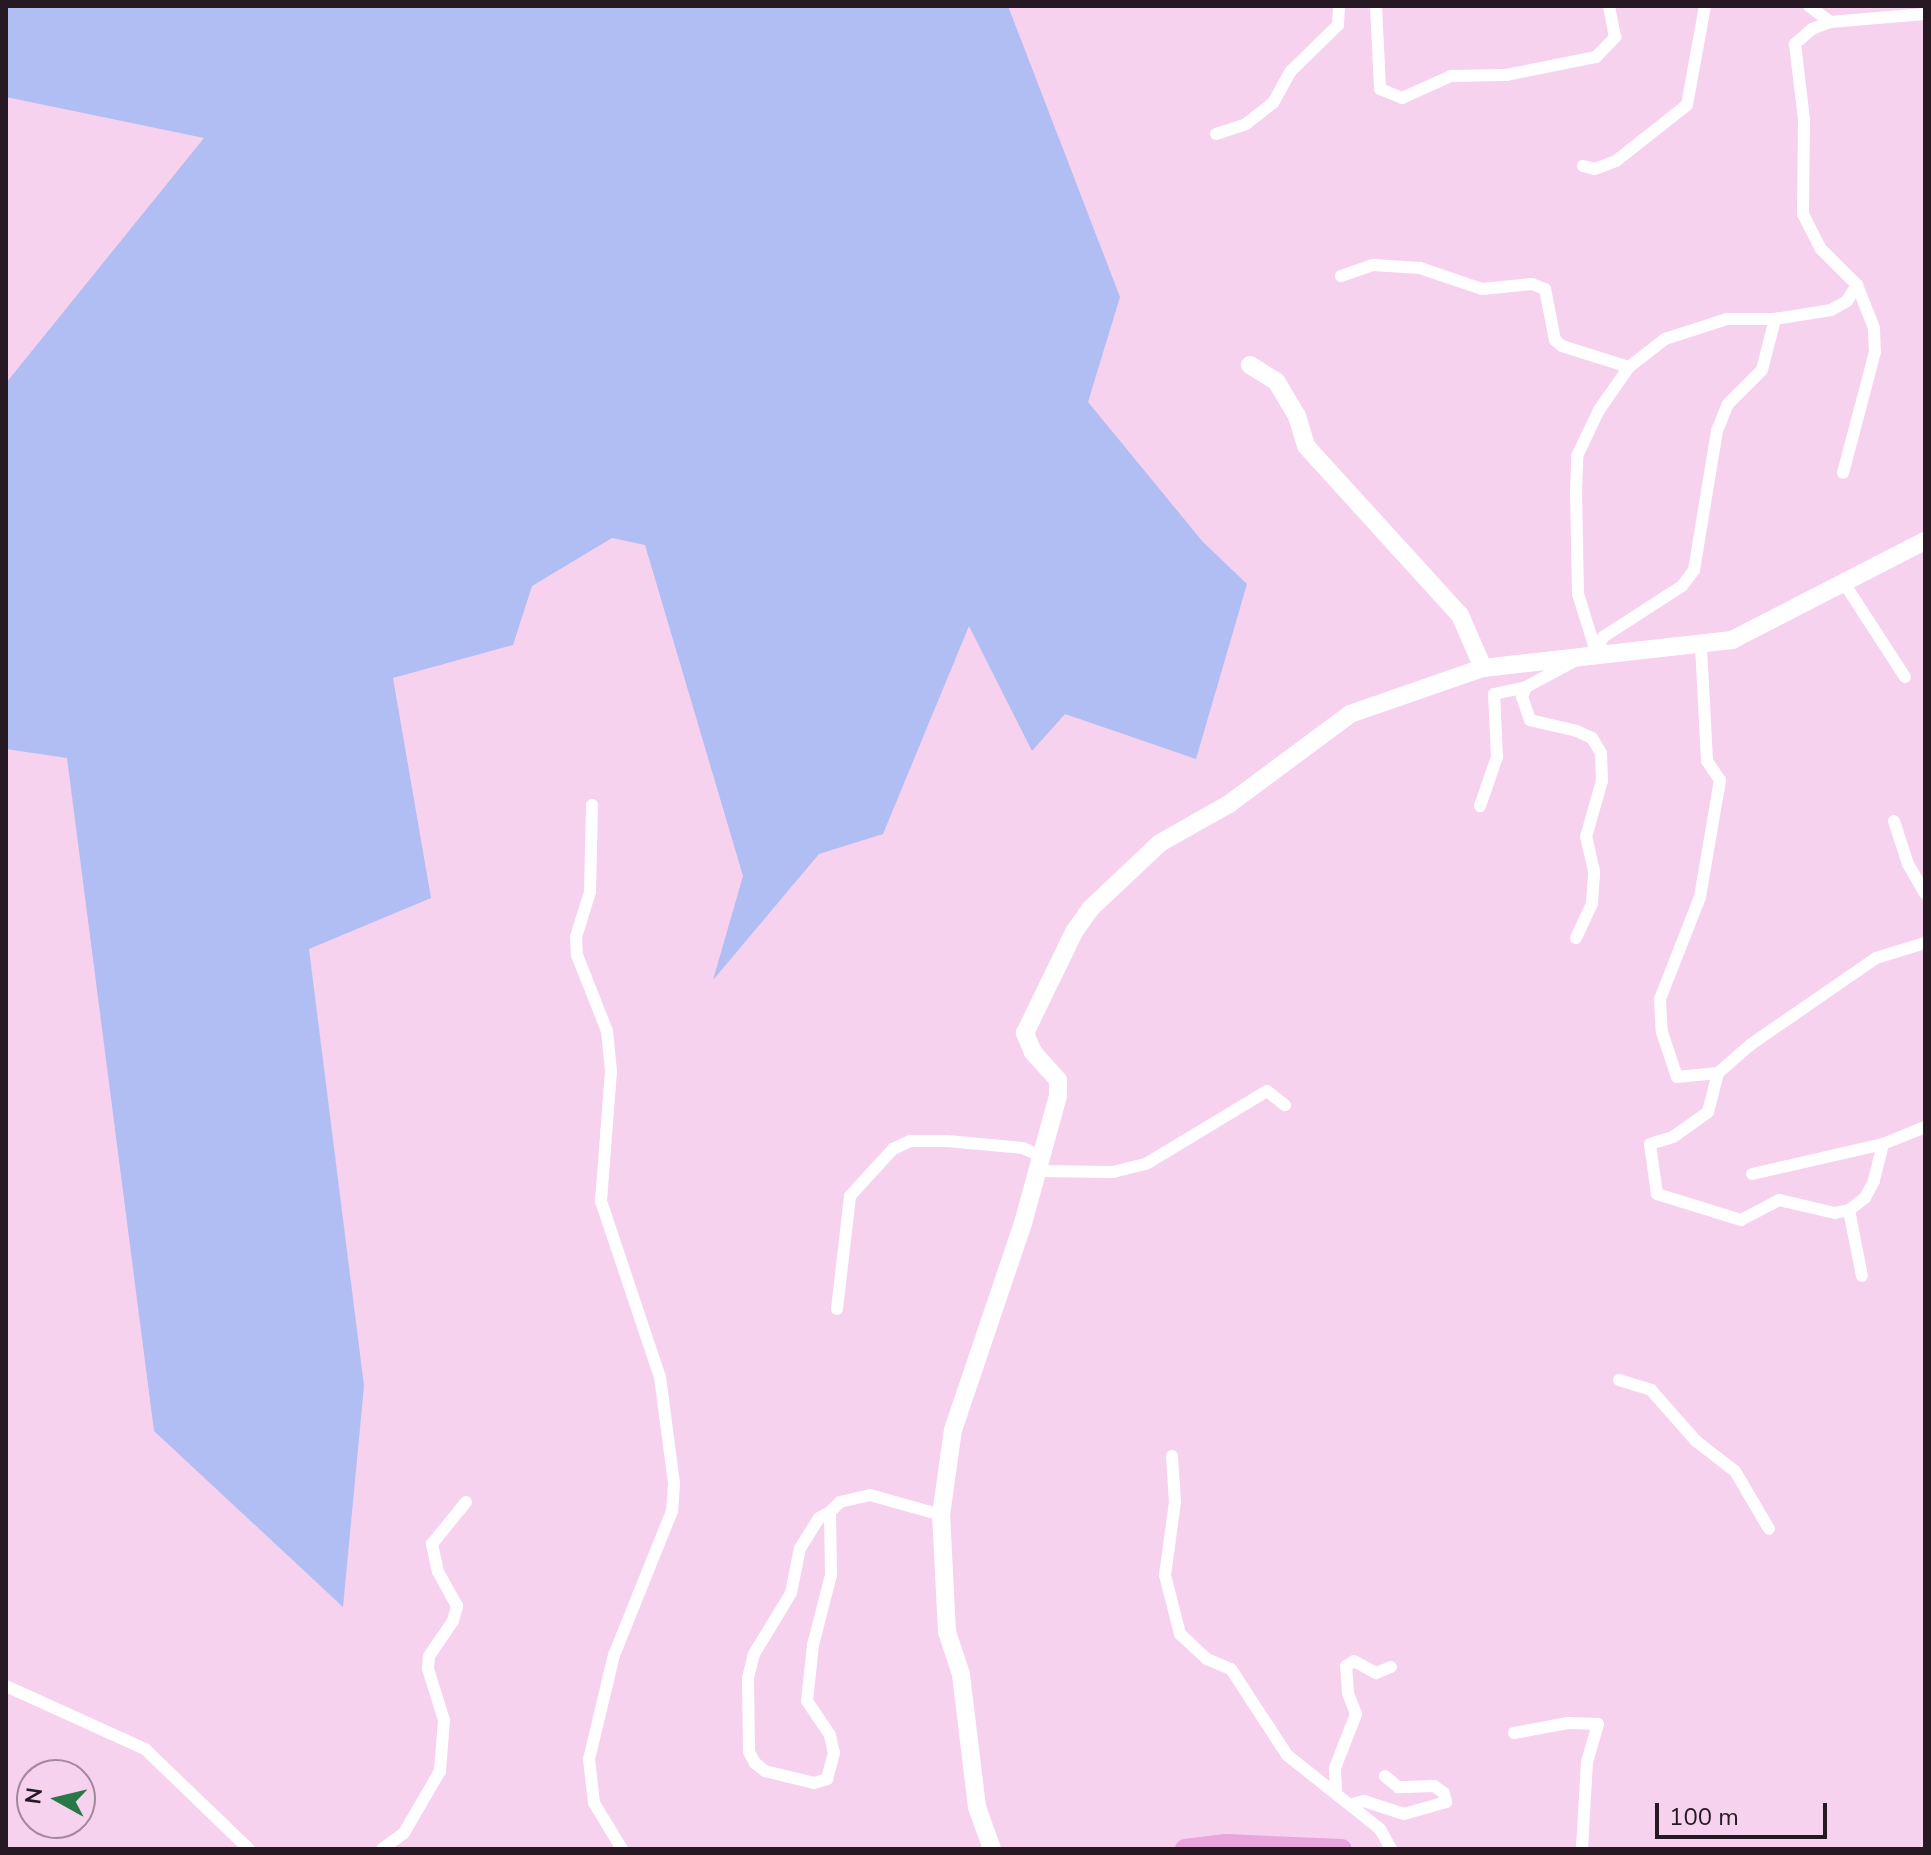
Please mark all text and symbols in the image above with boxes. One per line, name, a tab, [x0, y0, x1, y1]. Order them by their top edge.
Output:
north arrow	[16, 1759, 96, 1839]
text: N	[18, 1786, 50, 1806]
scale bar	[1659, 1787, 1831, 1837]
text: 100 m	[1669, 1801, 1739, 1833]

